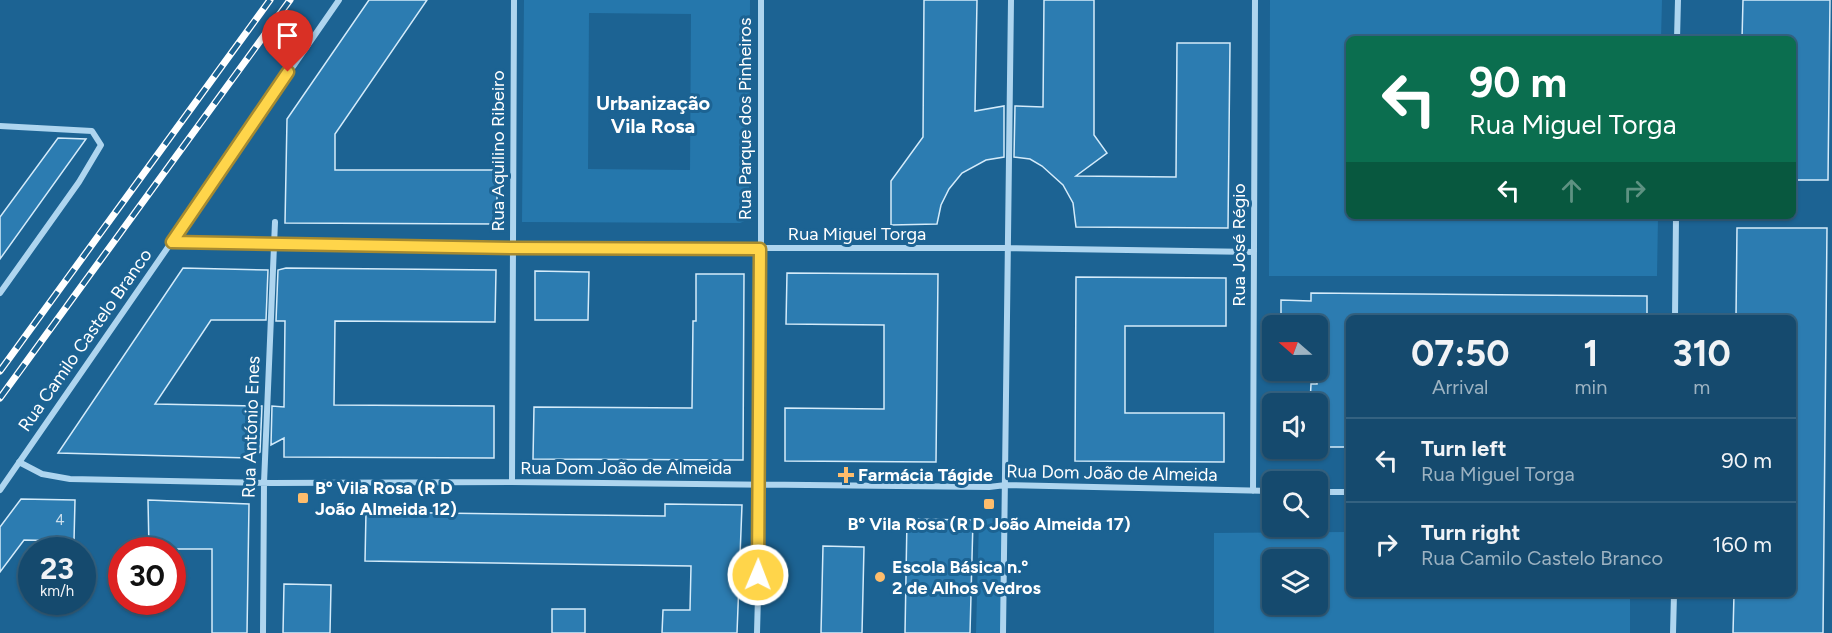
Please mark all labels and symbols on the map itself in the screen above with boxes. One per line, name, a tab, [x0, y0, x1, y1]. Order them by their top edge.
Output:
pin	[262, 10, 313, 72]
street label: Rua Parque dos Pinheiros	[734, 18, 756, 220]
street label: Rua Aquilino Ribeiro	[487, 70, 509, 232]
district label: Urbanização Vila Rosa	[596, 91, 710, 138]
street label: Rua José Régio	[1228, 183, 1250, 307]
street label: Rua Miguel Torga	[788, 223, 926, 245]
street label: Rua Camilo Castelo Branco	[13, 244, 157, 436]
north arrow	[1262, 315, 1328, 381]
street label: Rua António Enes	[238, 355, 264, 499]
street label: Rua Dom João de Almeida	[520, 457, 732, 479]
street label: Rua Dom João de Almeida	[1006, 460, 1218, 486]
place label: Farmácia Tágide	[858, 464, 993, 486]
marker: Farmácia Tágide	[839, 468, 853, 482]
place label: Bº Vila Rosa (R D João Almeida 12)	[315, 477, 457, 520]
marker: Bº Vila Rosa (R D João Almeida 12)	[296, 491, 310, 505]
marker: Bº Vila Rosa (R D João Almeida 17)	[982, 497, 996, 511]
house number: 4	[55, 511, 65, 529]
place label: Bº Vila Rosa (R D João Almeida 17)	[847, 513, 1131, 535]
speed limit sign: 30	[108, 537, 186, 615]
position arrow	[726, 543, 790, 607]
place label: Escola Básica n.º 2 de Alhos Vedros	[892, 556, 1042, 599]
marker: Escola Básica n.º 2 de Alhos Vedros	[873, 570, 887, 584]

